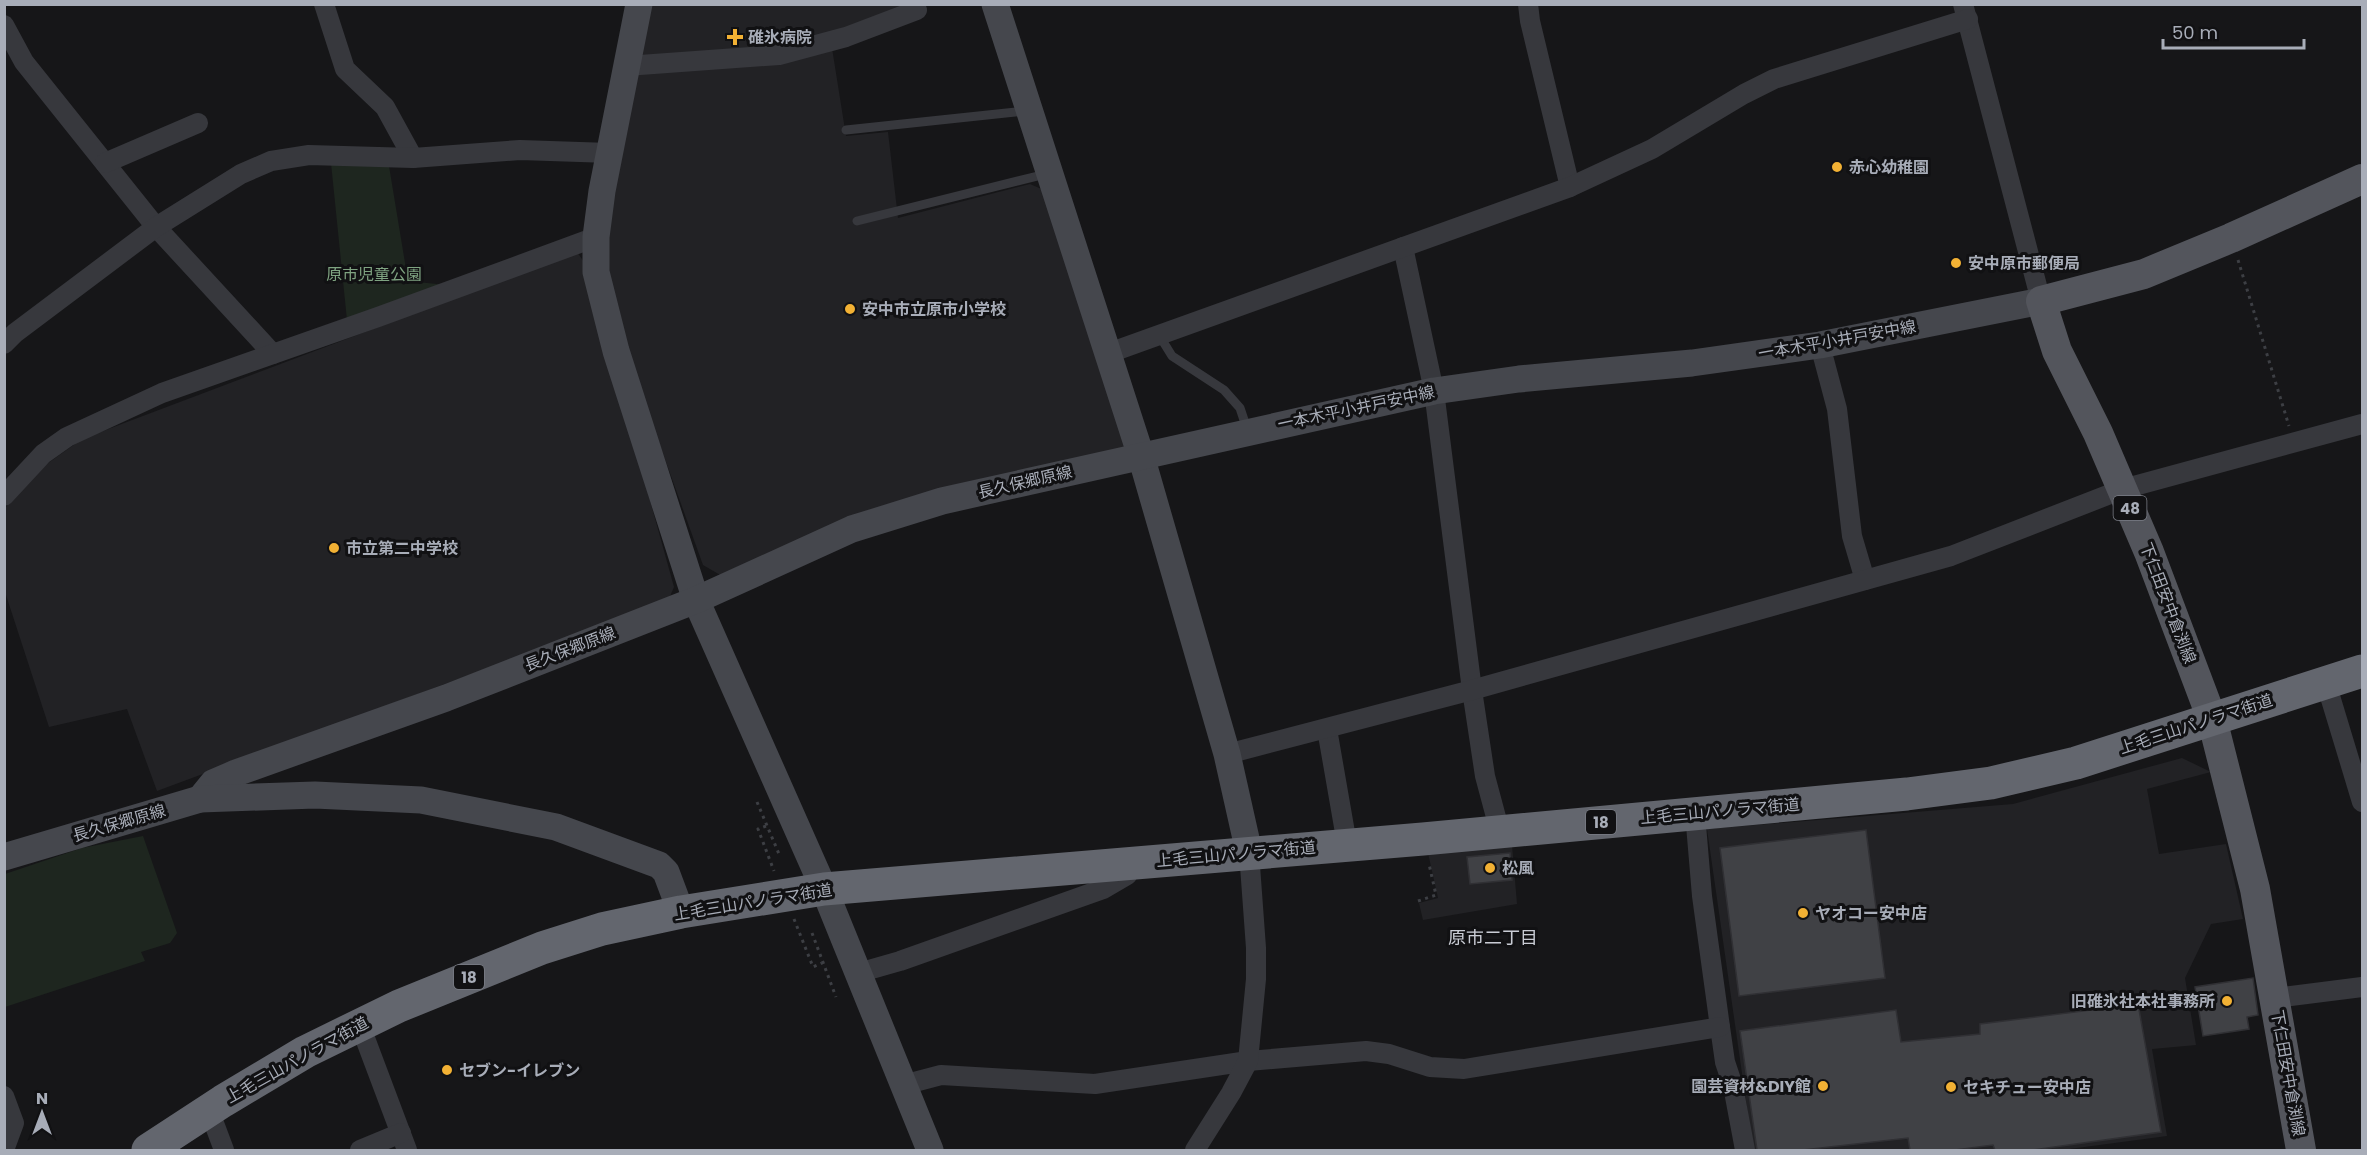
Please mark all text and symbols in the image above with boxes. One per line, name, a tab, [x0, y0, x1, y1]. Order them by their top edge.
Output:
scale bar	[2163, 12, 2304, 50]
text: 50 m	[2172, 20, 2218, 45]
place label: 碓氷病院	[748, 26, 812, 49]
marker: 碓氷病院	[726, 28, 744, 46]
place label: 赤心幼稚園	[1849, 156, 1929, 179]
marker: 赤心幼稚園	[1830, 160, 1844, 174]
place label: 安中原市郵便局	[1968, 252, 2080, 275]
marker: 安中原市郵便局	[1949, 256, 1963, 270]
park label: 原市児童公園	[326, 263, 422, 286]
place label: 安中市立原市小学校	[862, 298, 1006, 321]
marker: 安中市立原市小学校	[843, 302, 857, 316]
street label: 一本木平小井戸安中線	[1756, 315, 1918, 365]
street label: 一本木平小井戸安中線	[1275, 380, 1437, 436]
street label: 長久保郷原線	[976, 460, 1074, 504]
road number: 48	[2114, 496, 2146, 520]
place label: 市立第二中学校	[346, 537, 458, 560]
street label: 下仁田安中倉渕線	[2134, 539, 2202, 667]
marker: 市立第二中学校	[327, 541, 341, 555]
street label: 長久保郷原線	[521, 621, 619, 677]
street label: 上毛三山パノラマ街道	[2116, 688, 2276, 760]
street label: 上毛三山パノラマ街道	[1639, 793, 1801, 829]
street label: 長久保郷原線	[70, 799, 168, 847]
road number: 18	[1586, 810, 1616, 834]
street label: 上毛三山パノラマ街道	[1155, 836, 1317, 872]
place label: 松風	[1502, 857, 1534, 880]
marker: 松風	[1483, 861, 1497, 875]
street label: 上毛三山パノラマ街道	[672, 878, 834, 926]
place label: ヤオコー安中店	[1815, 902, 1927, 925]
marker: ヤオコー安中店	[1796, 906, 1810, 920]
district label: 原市二丁目	[1448, 925, 1538, 950]
road number: 18	[454, 965, 484, 989]
place label: 旧碓氷社本社事務所	[2071, 990, 2215, 1013]
marker: 旧碓氷社本社事務所	[2220, 994, 2234, 1008]
street label: 下仁田安中倉渕線	[2266, 1008, 2310, 1138]
street label: 上毛三山パノラマ街道	[221, 1011, 373, 1109]
place label: セブン-イレブン	[459, 1059, 580, 1082]
marker: セブン-イレブン	[440, 1063, 454, 1077]
place label: 園芸資材&DIY館	[1691, 1075, 1811, 1098]
place label: セキチュー安中店	[1963, 1076, 2091, 1099]
marker: 園芸資材&DIY館	[1816, 1079, 1830, 1093]
marker: セキチュー安中店	[1944, 1080, 1958, 1094]
north arrow	[12, 1083, 72, 1143]
text: N	[36, 1087, 48, 1110]

